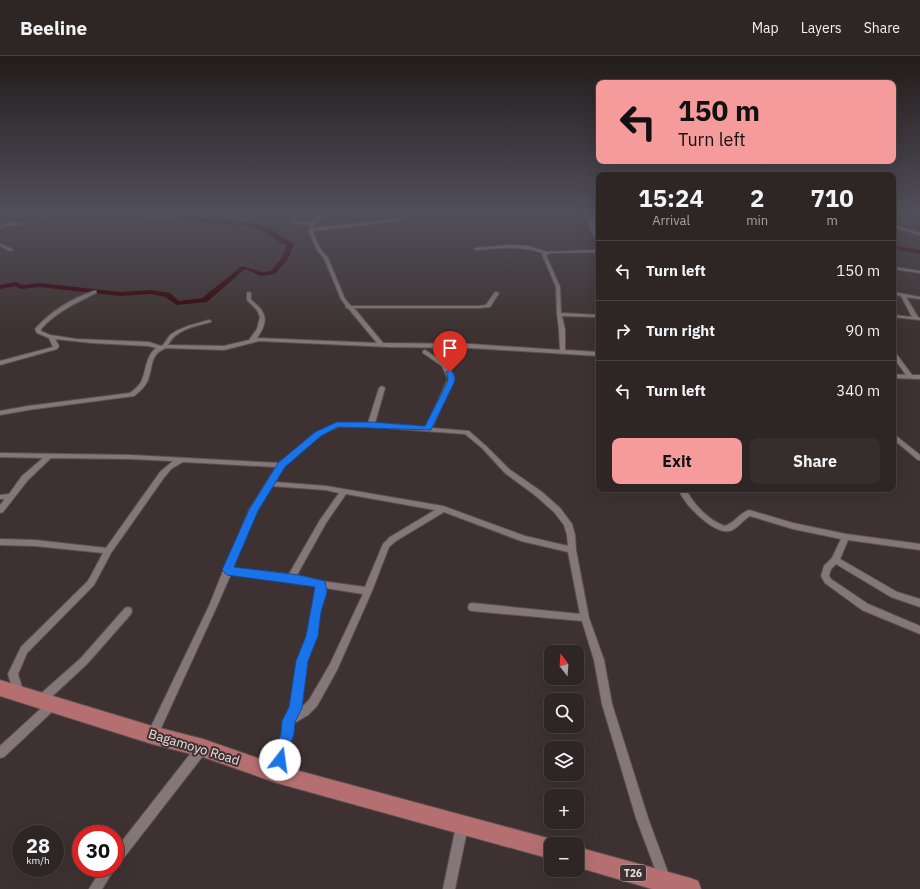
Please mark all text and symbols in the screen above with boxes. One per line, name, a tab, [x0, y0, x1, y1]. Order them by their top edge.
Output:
text: Beeline	[20, 16, 87, 40]
text: Map	[752, 19, 779, 37]
text: Layers	[801, 19, 842, 37]
text: Share	[864, 19, 900, 37]
text: 150 m	[678, 92, 760, 129]
icon: left	[612, 96, 664, 148]
text: Turn left	[678, 128, 746, 151]
text: 15:24	[638, 182, 704, 214]
text: 2	[750, 182, 764, 214]
text: 710	[810, 182, 854, 214]
text: Arrival	[652, 212, 690, 229]
text: min	[746, 212, 768, 229]
text: m	[826, 212, 838, 229]
icon: left	[612, 260, 634, 282]
text: Turn left	[646, 261, 706, 280]
text: 150 m	[836, 261, 880, 280]
icon: right	[612, 320, 634, 342]
text: Turn right	[646, 321, 715, 340]
text: 90 m	[845, 321, 880, 340]
pin	[433, 331, 467, 372]
icon: arrive	[439, 337, 461, 359]
icon: left	[612, 380, 634, 402]
text: Turn left	[646, 381, 706, 400]
text: 340 m	[836, 381, 880, 400]
button: Exit	[612, 438, 742, 484]
button: Share	[750, 438, 880, 484]
north arrow	[544, 645, 584, 685]
map controls	[544, 645, 584, 877]
button: search	[544, 693, 584, 733]
street label: Bagamoyo Road	[146, 725, 242, 769]
position arrow	[259, 739, 301, 781]
button: layers	[544, 741, 584, 781]
button: +	[544, 789, 584, 829]
speed limit sign: 30	[72, 825, 124, 877]
text: 28	[26, 832, 50, 859]
button: −	[544, 837, 584, 877]
text: km/h	[26, 854, 50, 867]
road number: T26	[620, 865, 646, 881]

